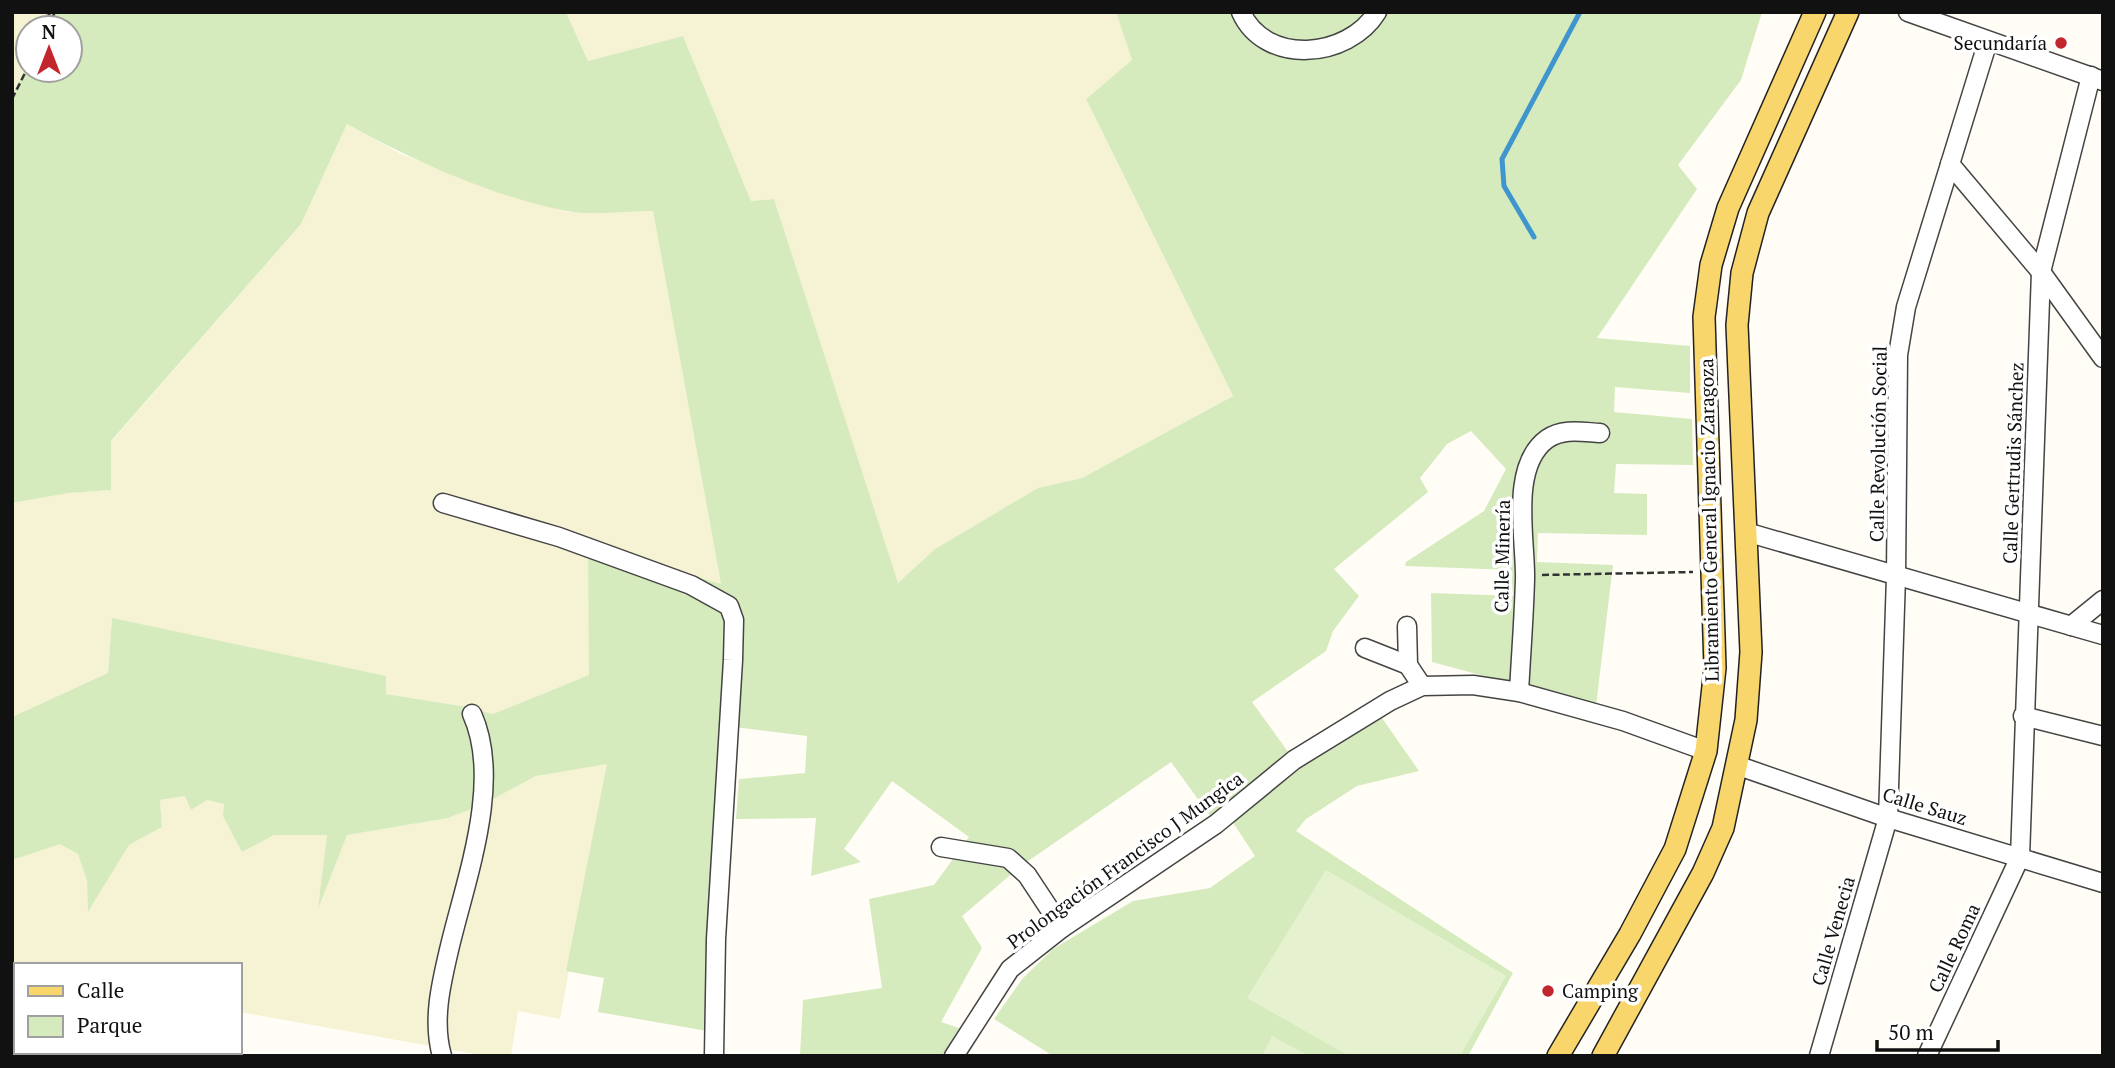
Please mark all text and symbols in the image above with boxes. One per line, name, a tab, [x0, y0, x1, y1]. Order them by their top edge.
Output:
north arrow	[14, 14, 84, 84]
text: N	[42, 19, 57, 44]
place label: Secundaría	[1953, 30, 2047, 55]
marker: Secundaría	[2053, 35, 2069, 51]
street label: Calle Revolución Social	[1863, 346, 1892, 542]
street label: Libramiento General Ignacio Zaragoza	[1693, 358, 1724, 682]
street label: Calle Gertrudis Sánchez	[1996, 362, 2029, 564]
street label: Calle Minería	[1488, 499, 1515, 613]
street label: Prolongación Francisco J Mungica	[1002, 765, 1248, 954]
street label: Calle Sauz	[1880, 781, 1971, 830]
street label: Calle Venecia	[1805, 873, 1860, 988]
street label: Calle Roma	[1922, 899, 1985, 996]
legend	[14, 963, 242, 1054]
text: Calle	[77, 976, 124, 1004]
place label: Camping	[1562, 978, 1639, 1003]
marker: Camping	[1540, 983, 1556, 999]
scale bar	[1877, 1009, 1998, 1052]
text: Parque	[77, 1011, 142, 1039]
text: 50 m	[1888, 1018, 1934, 1046]

